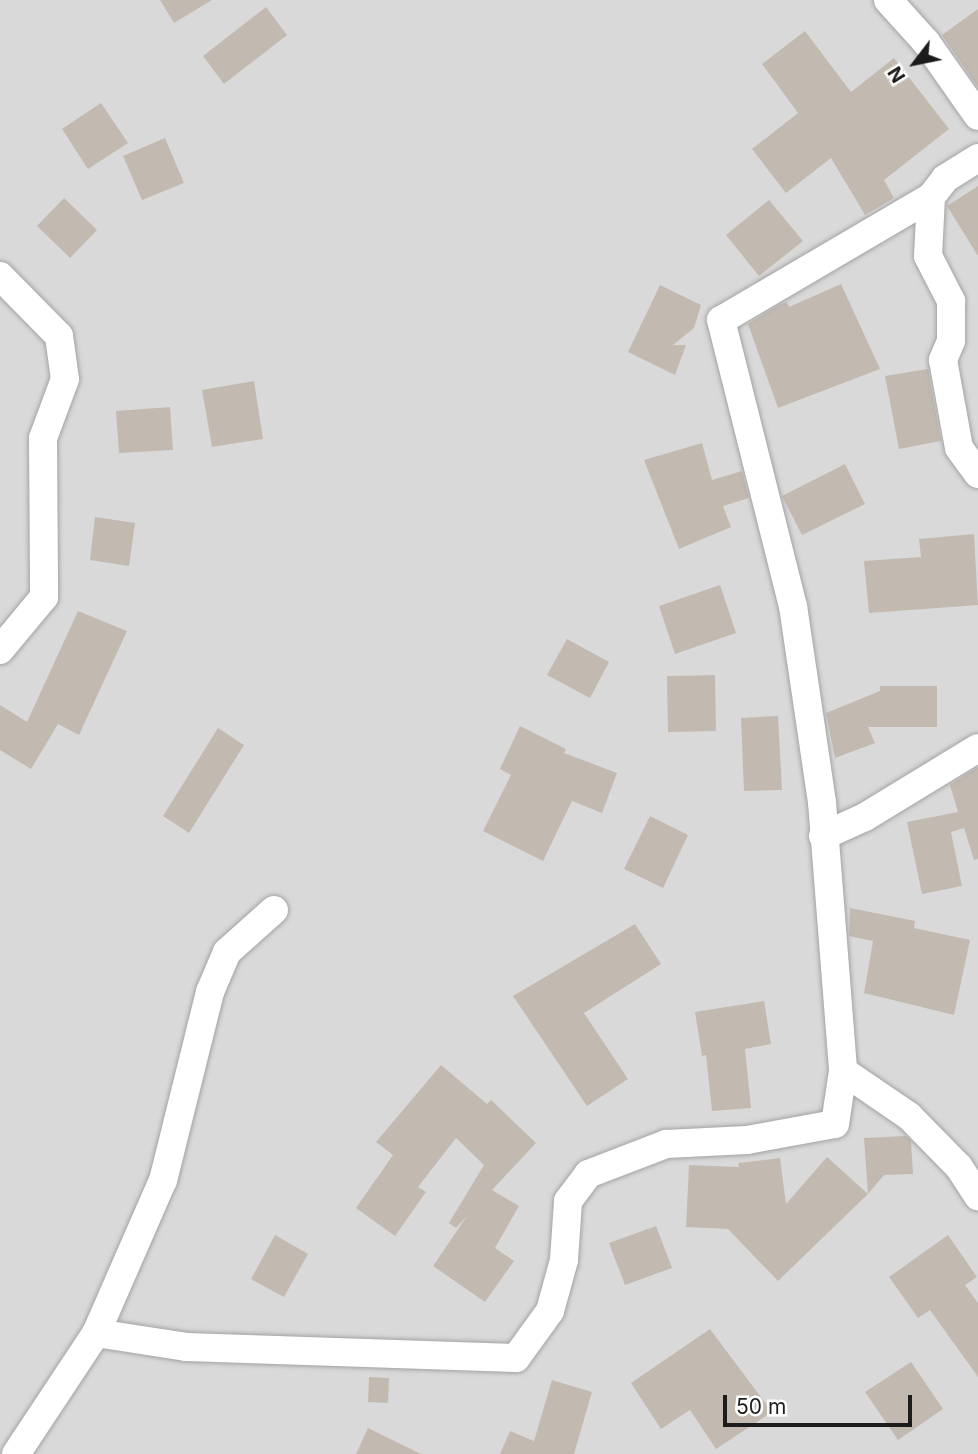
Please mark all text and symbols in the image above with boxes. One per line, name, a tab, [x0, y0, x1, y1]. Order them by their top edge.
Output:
north arrow	[880, 28, 950, 98]
text: N	[883, 62, 910, 87]
scale bar	[726, 1380, 915, 1424]
text: 50 m	[736, 1394, 786, 1419]

